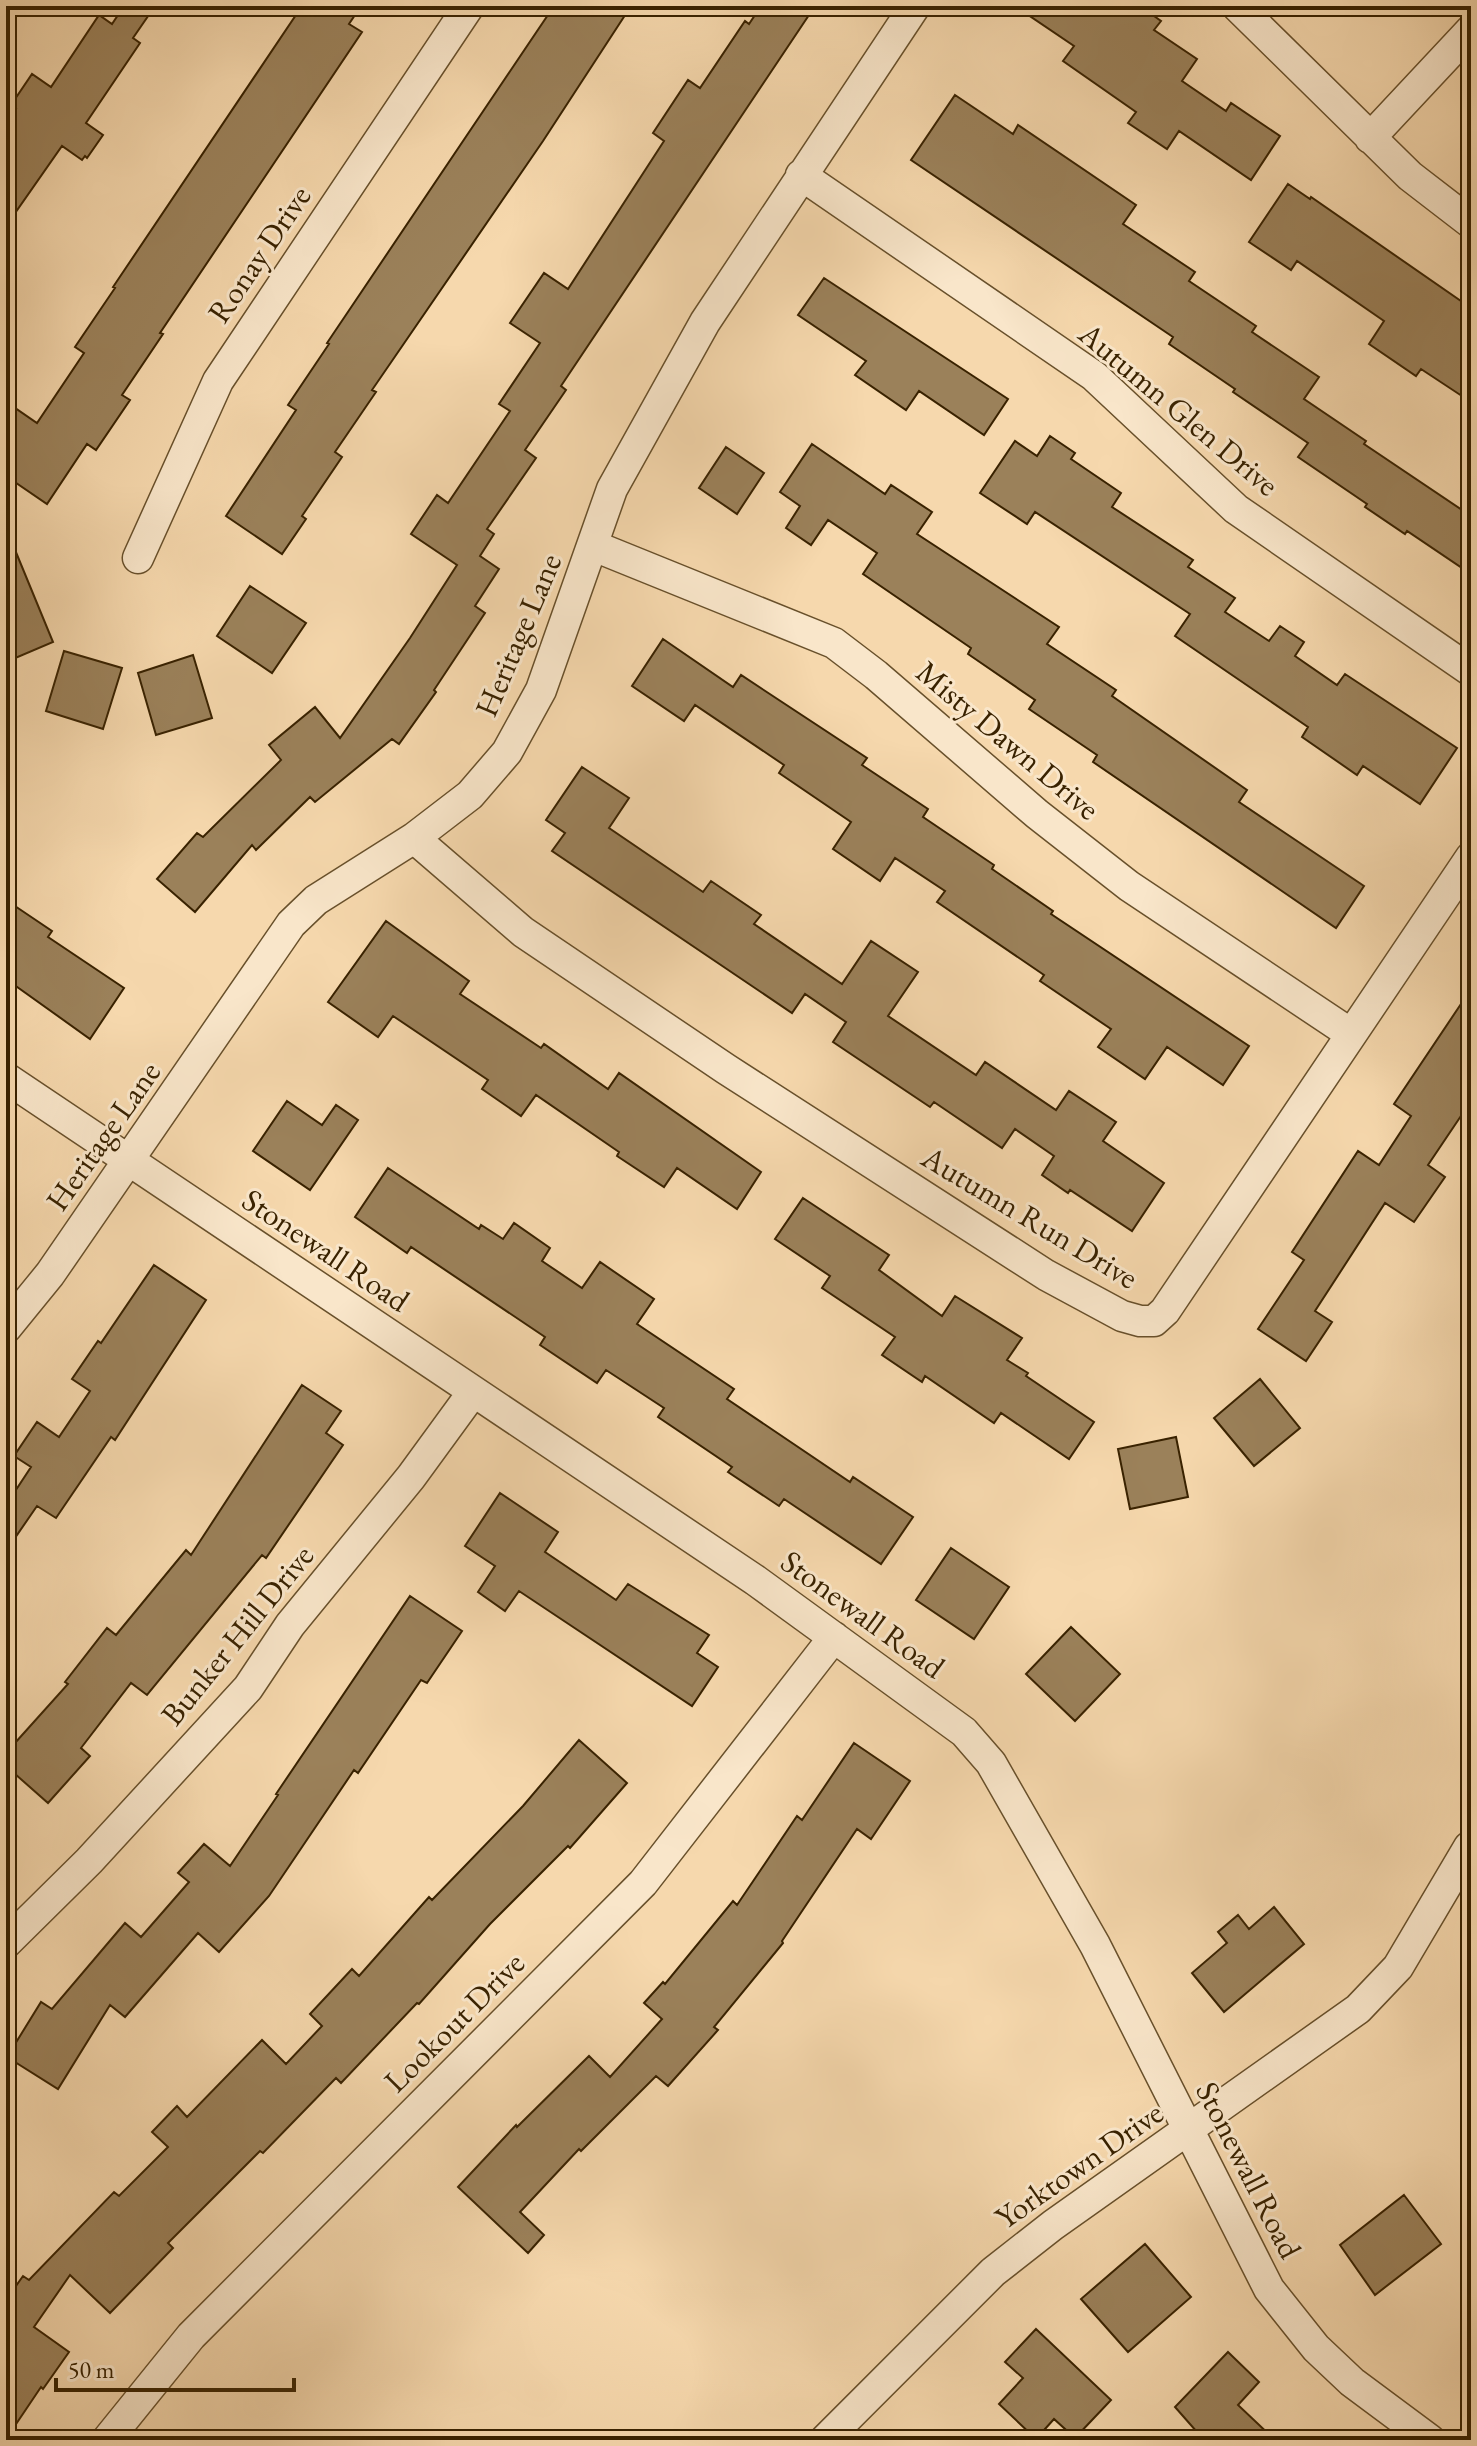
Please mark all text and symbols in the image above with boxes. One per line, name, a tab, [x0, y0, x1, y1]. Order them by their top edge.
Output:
street label: Ronay Drive	[198, 177, 320, 331]
street label: Autumn Glen Drive	[1069, 312, 1288, 505]
street label: Heritage Lane	[465, 547, 571, 723]
street label: Misty Dawn Drive	[907, 651, 1109, 829]
street label: Heritage Lane	[36, 1053, 170, 1219]
street label: Autumn Run Drive	[913, 1135, 1146, 1298]
street label: Stonewall Road	[234, 1179, 418, 1322]
street label: Bunker Hill Drive	[151, 1536, 323, 1734]
street label: Stonewall Road	[773, 1540, 954, 1688]
street label: Lookout Drive	[375, 1943, 533, 2101]
street label: Stonewall Road	[1186, 2074, 1312, 2266]
street label: Yorktown Drive	[987, 2092, 1171, 2238]
scale bar	[56, 2342, 294, 2392]
text: 50 m	[68, 2354, 115, 2385]

